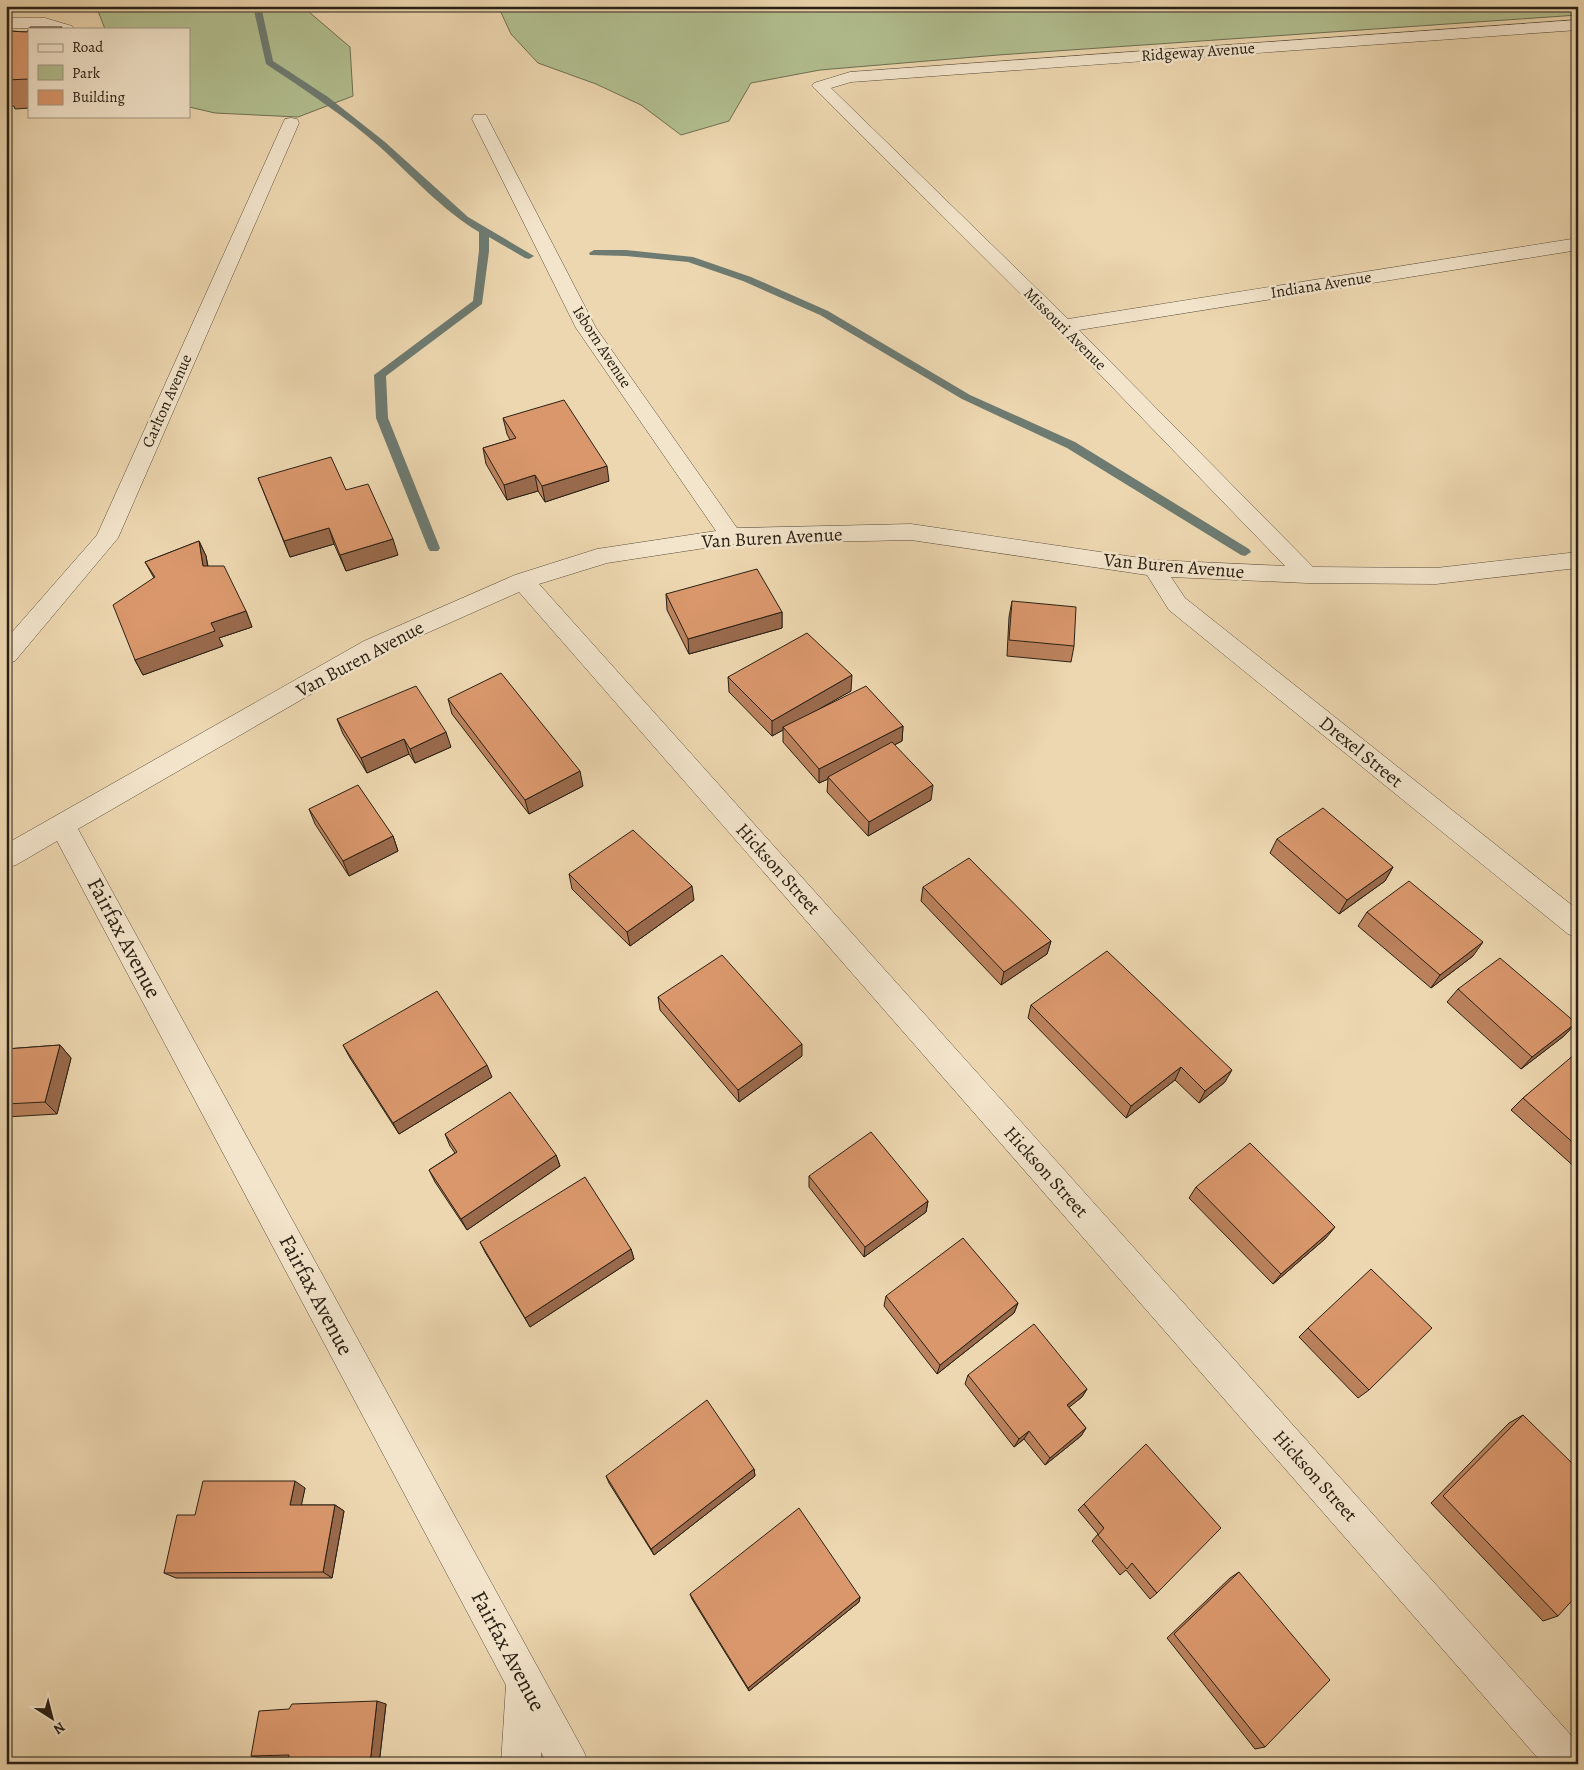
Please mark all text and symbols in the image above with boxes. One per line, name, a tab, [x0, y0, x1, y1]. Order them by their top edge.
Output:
legend	[28, 28, 190, 118]
text: Road	[72, 37, 104, 57]
street label: Ridgeway Avenue	[1140, 37, 1256, 67]
text: Park	[72, 63, 101, 83]
text: Building	[72, 87, 125, 107]
street label: Indiana Avenue	[1269, 266, 1373, 304]
street label: Missouri Avenue	[1019, 283, 1111, 375]
street label: Isborn Avenue	[567, 302, 637, 392]
street label: Carlton Avenue	[137, 351, 197, 451]
street label: Van Buren Avenue	[700, 521, 843, 555]
street label: Van Buren Avenue	[1102, 547, 1245, 585]
street label: Van Buren Avenue	[291, 614, 428, 704]
street label: Drexel Street	[1314, 710, 1408, 794]
street label: Hickson Street	[730, 818, 826, 920]
street label: Fairfax Avenue	[80, 872, 168, 1004]
street label: Hickson Street	[998, 1121, 1094, 1223]
street label: Fairfax Avenue	[272, 1229, 360, 1361]
street label: Hickson Street	[1267, 1425, 1363, 1527]
street label: Fairfax Avenue	[464, 1585, 552, 1717]
north arrow	[28, 1692, 78, 1742]
text: N	[50, 1717, 69, 1739]

